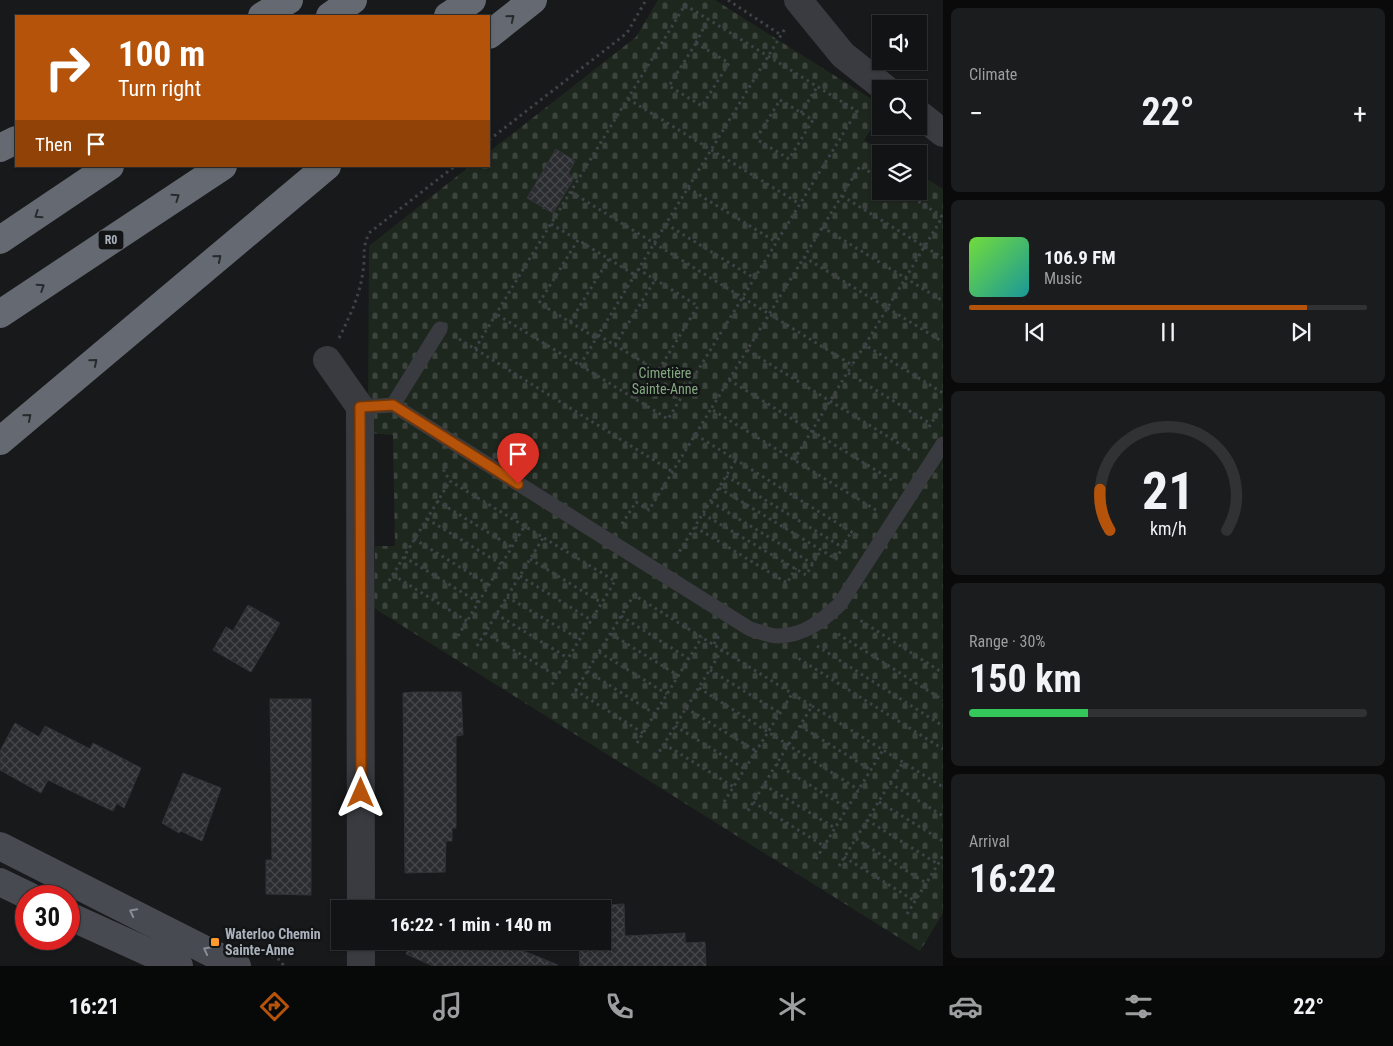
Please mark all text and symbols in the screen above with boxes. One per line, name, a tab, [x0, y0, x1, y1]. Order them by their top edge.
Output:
one-way arrow	[505, 14, 514, 23]
map controls	[872, 15, 927, 200]
button: sound	[872, 15, 927, 70]
text: 100 m	[118, 34, 205, 75]
icon: right	[35, 35, 100, 100]
text: Climate	[969, 65, 1017, 84]
text: Turn right	[118, 76, 201, 101]
button: search	[872, 80, 927, 135]
text: 22°	[1141, 90, 1195, 134]
text: −	[969, 97, 983, 130]
text: +	[1353, 97, 1367, 130]
icon: arrive	[82, 130, 110, 158]
text: Then	[35, 133, 72, 156]
button: layers	[872, 145, 927, 200]
one-way arrow	[170, 194, 180, 203]
one-way arrow	[34, 208, 43, 218]
road number: R0	[98, 230, 124, 250]
text: 106.9 FM	[1044, 246, 1116, 269]
one-way arrow	[212, 255, 221, 263]
text: Music	[1044, 269, 1082, 288]
one-way arrow	[35, 284, 44, 293]
icon: previous	[1021, 318, 1049, 346]
icon: pause	[1154, 318, 1182, 346]
icon: next	[1287, 318, 1315, 346]
one-way arrow	[88, 359, 97, 368]
park label: Cimetière Sainte-Anne	[632, 365, 699, 397]
one-way arrow	[22, 414, 31, 423]
pin	[497, 433, 539, 484]
icon: arrive	[504, 440, 532, 468]
text: 21	[1142, 461, 1194, 522]
text: km/h	[1150, 518, 1186, 539]
text: Range · 30%	[969, 632, 1045, 651]
text: 150 km	[969, 657, 1082, 701]
position arrow	[334, 766, 386, 818]
text: Arrival	[969, 832, 1010, 851]
text: 16:22	[969, 857, 1056, 901]
speed limit sign: 30	[15, 885, 80, 950]
one-way arrow	[129, 908, 138, 919]
text: 16:22 · 1 min · 140 m	[390, 913, 552, 936]
place label: Waterloo Chemin Sainte-Anne	[225, 926, 321, 958]
marker: Waterloo Chemin Sainte-Anne	[209, 936, 221, 948]
one-way arrow	[203, 946, 212, 956]
icon: directions	[257, 989, 292, 1024]
icon: music	[430, 989, 465, 1024]
icon: phone	[602, 989, 637, 1024]
icon: climate	[775, 989, 810, 1024]
icon: car	[948, 989, 983, 1024]
icon: filters	[1121, 989, 1156, 1024]
text: 16:21	[69, 994, 119, 1019]
text: 22°	[1293, 994, 1324, 1019]

